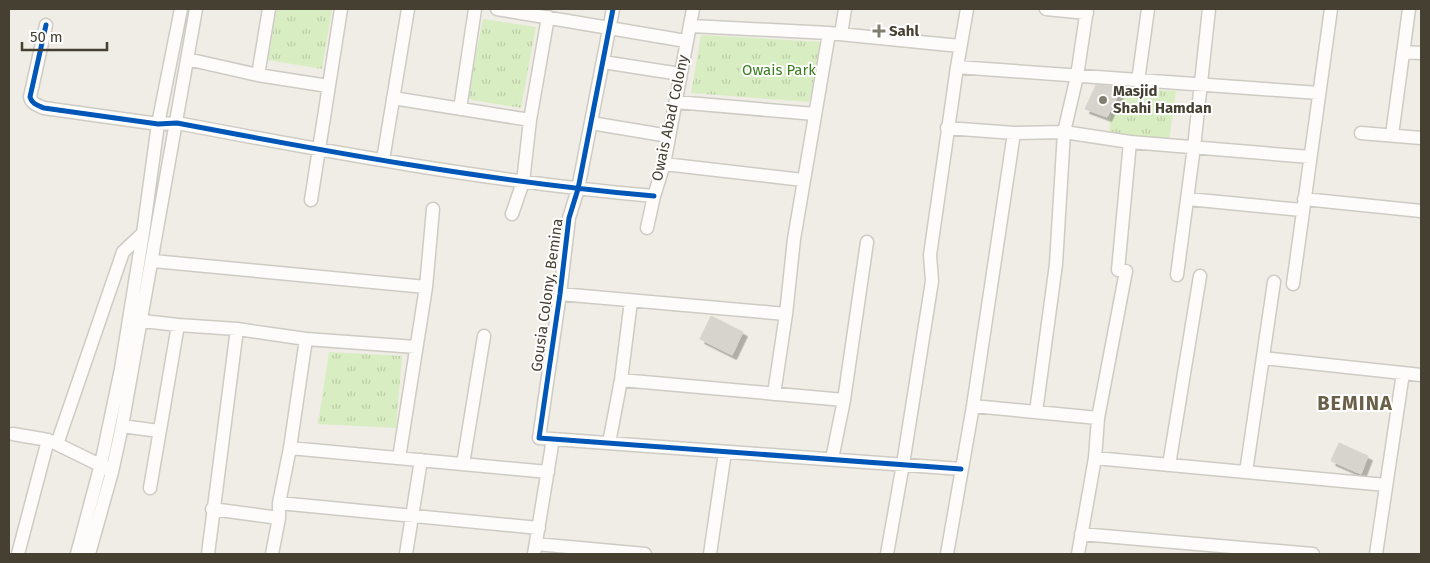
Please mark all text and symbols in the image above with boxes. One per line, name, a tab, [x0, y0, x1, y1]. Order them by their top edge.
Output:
scale bar	[22, 20, 108, 52]
place label: Sahl	[889, 22, 919, 40]
marker: Sahl	[873, 25, 885, 37]
text: 50 m	[30, 28, 63, 46]
street label: Owais Abad Colony	[648, 53, 692, 183]
park label: Owais Park	[742, 61, 816, 79]
place label: Masjid Shahi Hamdan	[1113, 82, 1212, 117]
marker: Masjid Shahi Hamdan	[1097, 94, 1109, 106]
street label: Gousia Colony, Bemina	[527, 217, 567, 373]
district label: BEMINA	[1317, 391, 1393, 415]

